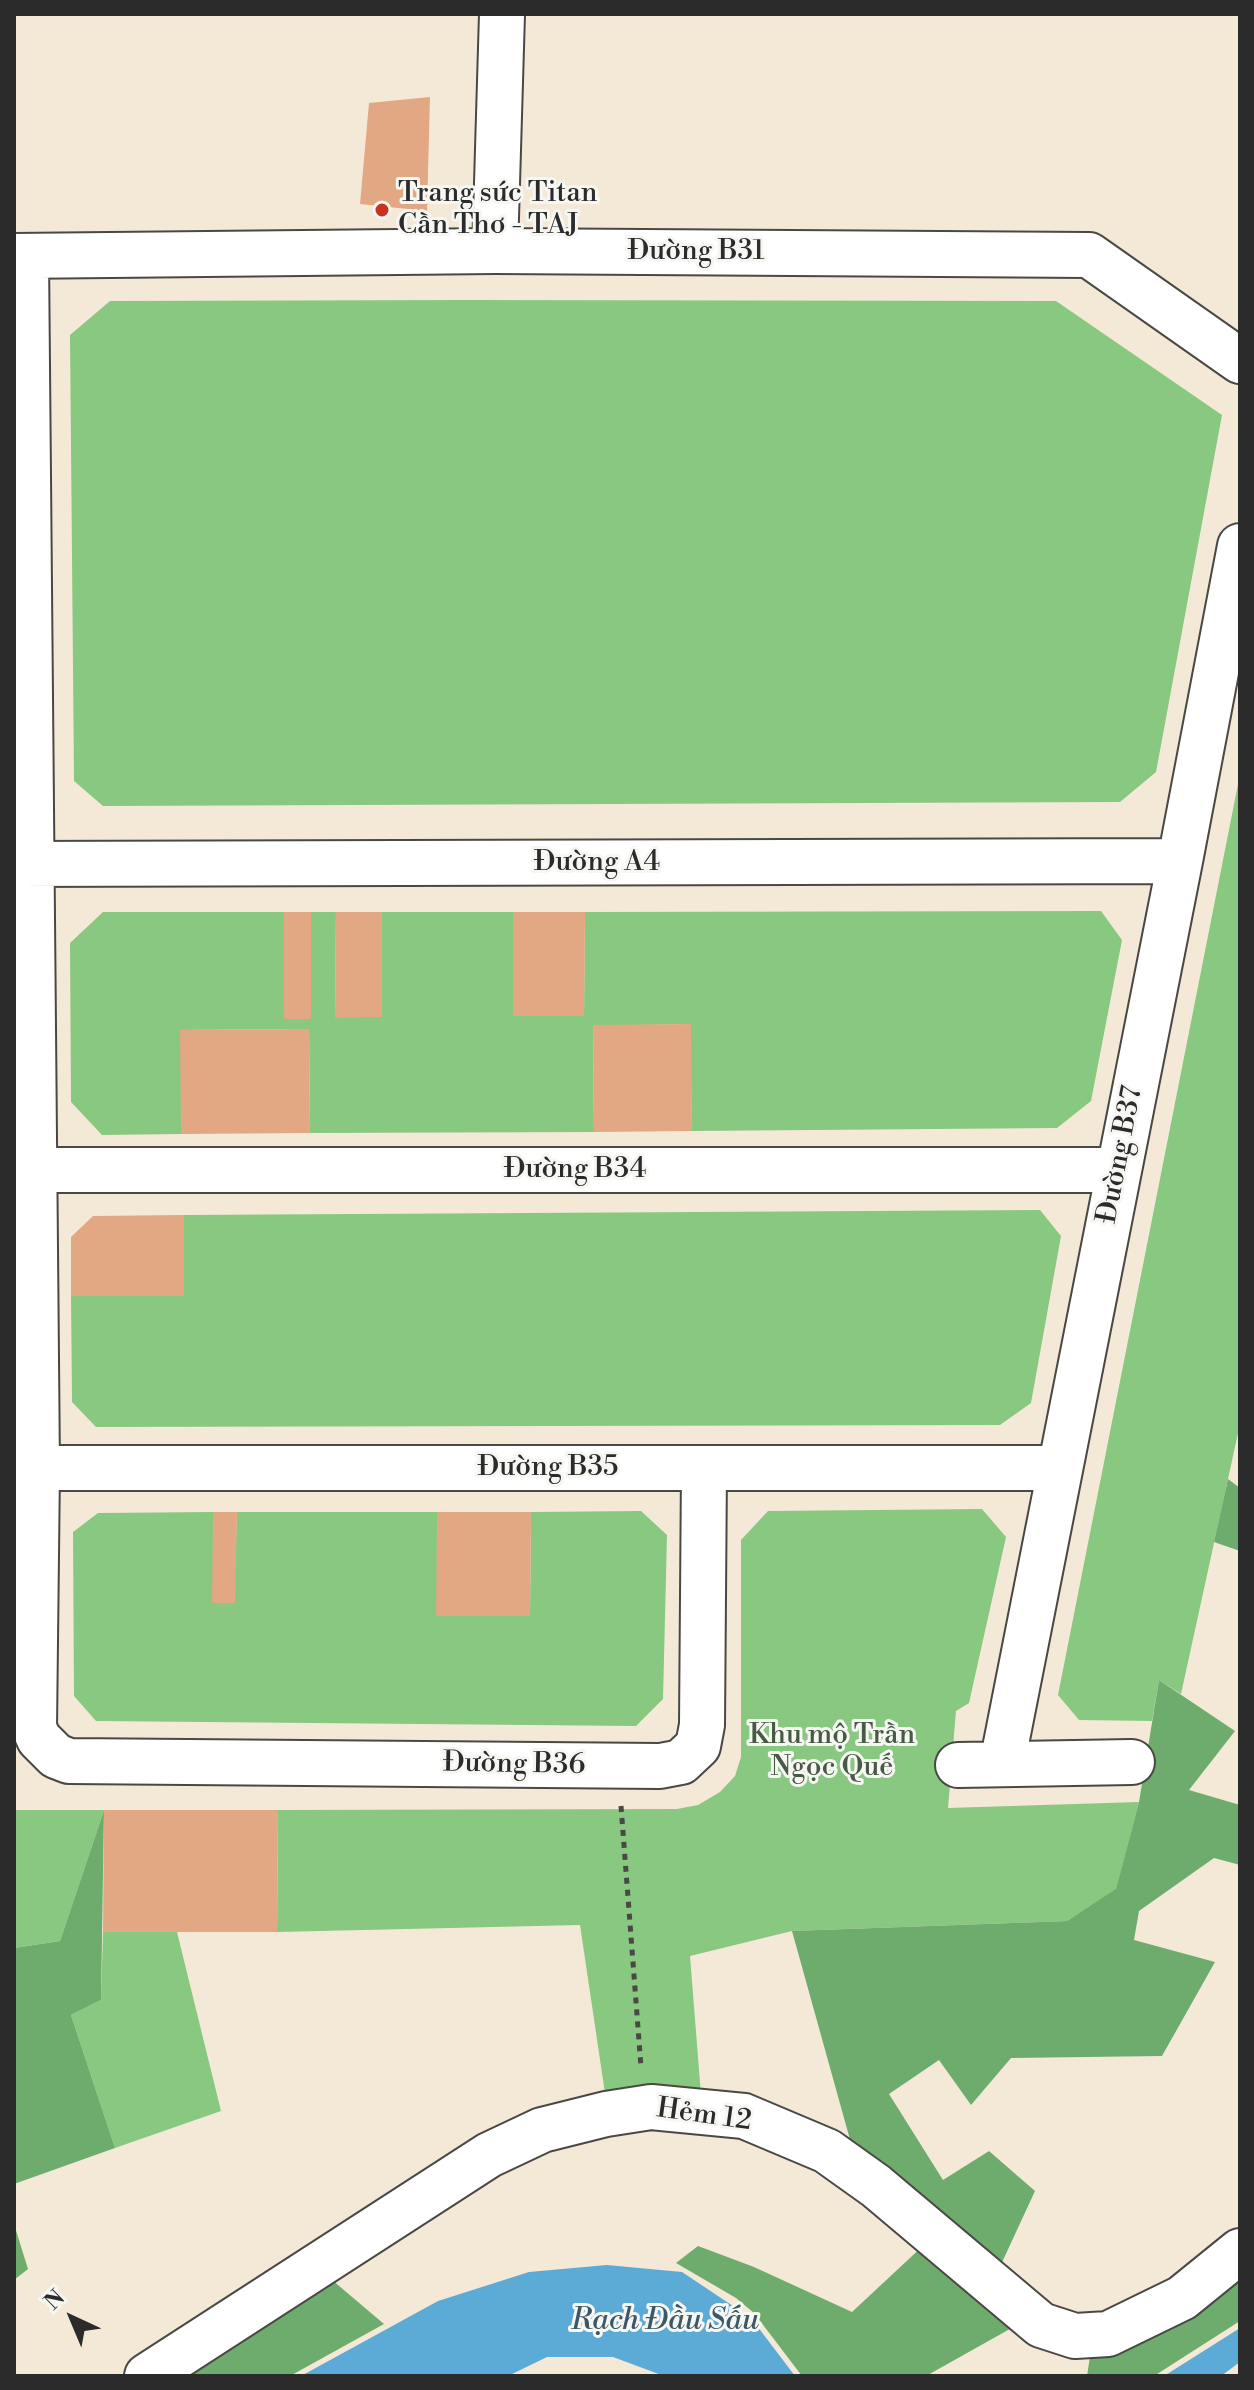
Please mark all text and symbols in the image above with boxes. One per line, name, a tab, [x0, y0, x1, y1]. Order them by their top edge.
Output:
place label: Trang sức Titan Cần Thơ - TAJ	[398, 177, 597, 243]
marker: Trang sức Titan Cần Thơ - TAJ	[373, 201, 391, 219]
street label: Đường B31	[628, 235, 764, 269]
street label: Đường A4	[534, 846, 660, 880]
street label: Đường B37	[1091, 1084, 1151, 1226]
street label: Đường B34	[504, 1153, 646, 1187]
street label: Đường B35	[478, 1451, 618, 1485]
park label: Khu mộ Trần Ngọc Quế	[749, 1719, 915, 1785]
street label: Đường B36	[442, 1747, 586, 1783]
street label: Hẻm 12	[654, 2093, 754, 2139]
north arrow	[32, 2278, 112, 2358]
text: N	[39, 2285, 71, 2316]
water label: Rạch Đầu Sấu	[571, 2304, 759, 2340]

